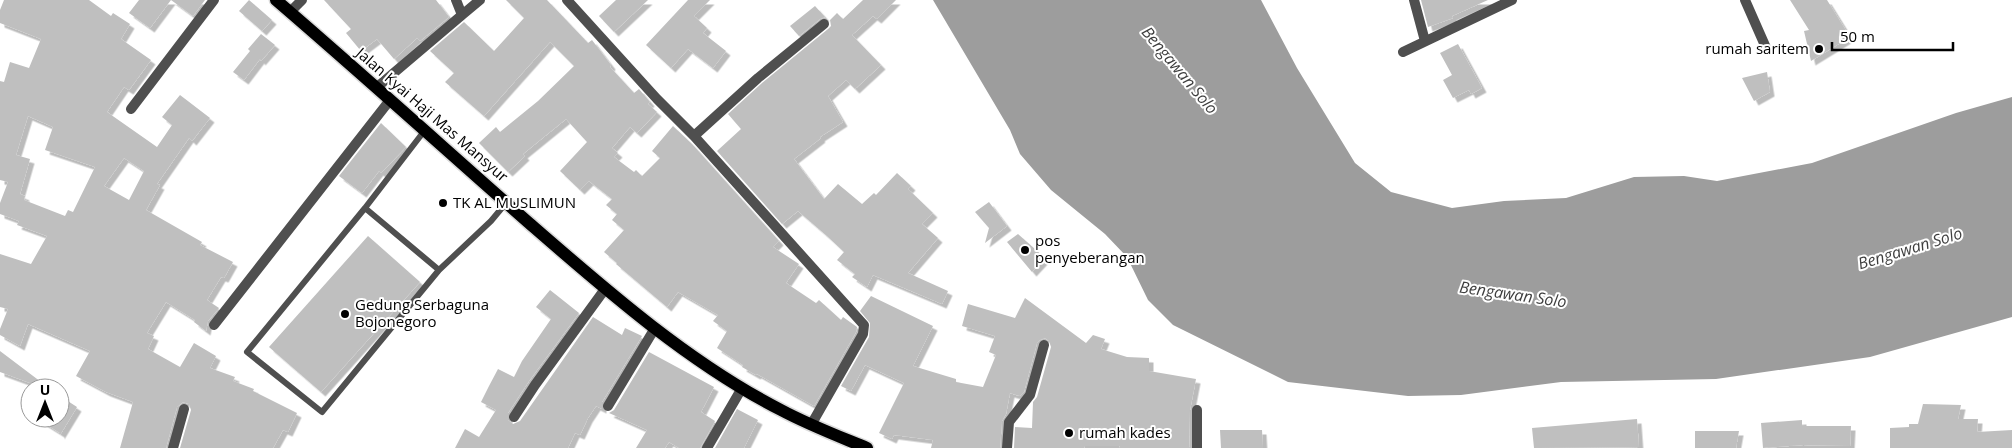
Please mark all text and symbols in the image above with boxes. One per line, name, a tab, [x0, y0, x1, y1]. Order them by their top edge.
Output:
scale bar	[1832, 20, 1953, 52]
water label: Bengawan Solo	[1137, 22, 1223, 118]
text: 50 m	[1840, 26, 1875, 46]
place label: rumah saritem	[1705, 38, 1809, 58]
street label: Jalan Kyai Haji Mas Mansyur	[351, 41, 513, 186]
marker: rumah saritem	[1813, 43, 1825, 55]
place label: TK AL MUSLIMUN	[453, 192, 576, 212]
marker: TK AL MUSLIMUN	[437, 197, 449, 209]
water label: Bengawan Solo	[1855, 222, 1965, 274]
place label: pos penyeberangan	[1035, 230, 1145, 267]
marker: pos penyeberangan	[1019, 244, 1031, 256]
water label: Bengawan Solo	[1458, 276, 1568, 312]
place label: Gedung Serbaguna Bojonegoro	[355, 294, 489, 331]
marker: Gedung Serbaguna Bojonegoro	[339, 308, 351, 320]
north arrow	[20, 378, 70, 428]
text: U	[40, 380, 50, 399]
place label: rumah kades	[1079, 422, 1171, 442]
marker: rumah kades	[1063, 427, 1075, 439]

